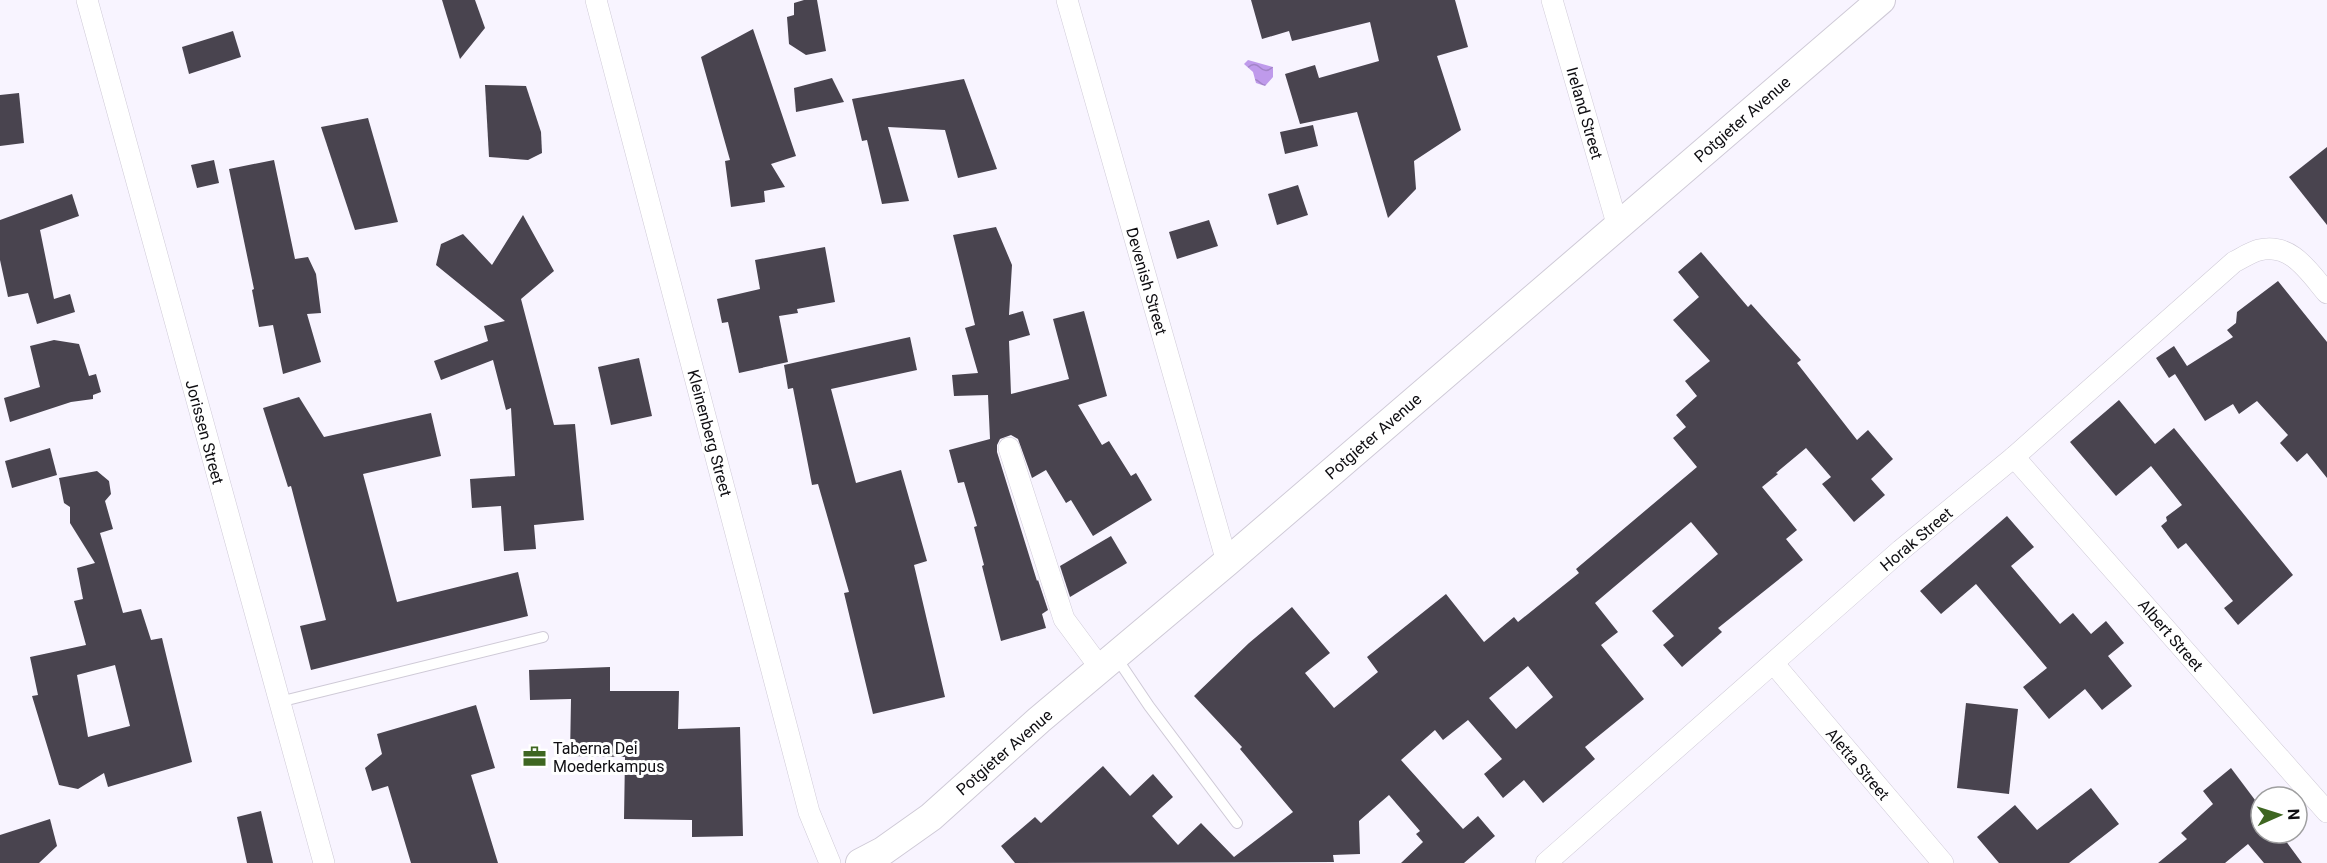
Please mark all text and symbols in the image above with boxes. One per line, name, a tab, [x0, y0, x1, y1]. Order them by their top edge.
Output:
street label: Ireland Street	[1562, 65, 1607, 161]
street label: Potgieter Avenue	[1690, 72, 1794, 166]
street label: Devenish Street	[1122, 225, 1171, 337]
street label: Kleinenberg Street	[683, 368, 736, 499]
street label: Jorissen Street	[181, 378, 228, 486]
street label: Potgieter Avenue	[1321, 389, 1425, 483]
street label: Horak Street	[1876, 504, 1956, 575]
street label: Albert Street	[2134, 595, 2207, 675]
street label: Potgieter Avenue	[952, 705, 1056, 799]
street label: Aletta Street	[1822, 724, 1893, 804]
place label: Taberna Dei Moederkampus	[553, 739, 664, 776]
office icon: Taberna Dei Moederkampus	[522, 744, 548, 770]
north arrow	[2249, 785, 2309, 845]
text: N	[2284, 808, 2303, 820]

